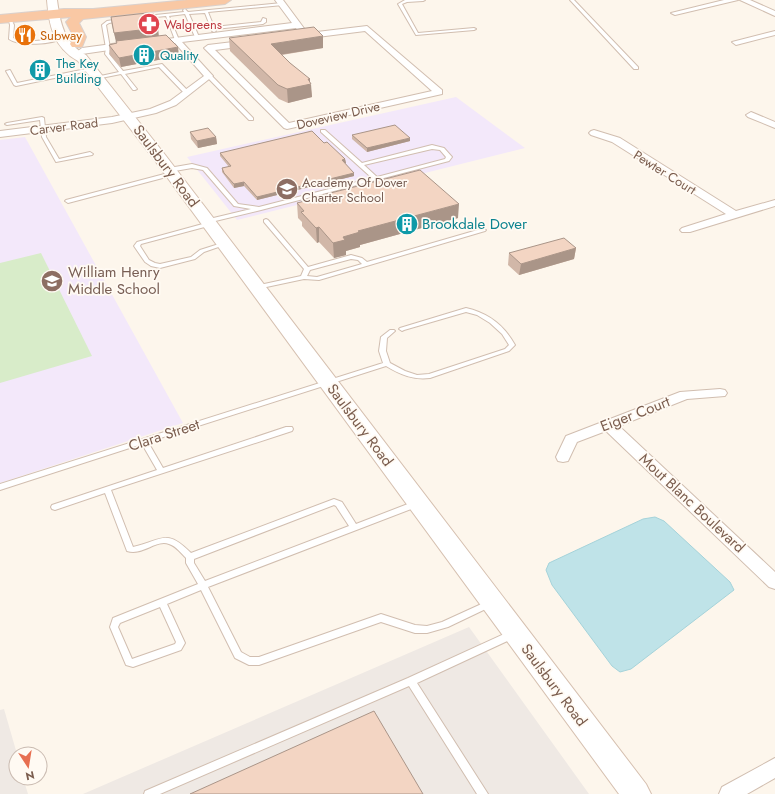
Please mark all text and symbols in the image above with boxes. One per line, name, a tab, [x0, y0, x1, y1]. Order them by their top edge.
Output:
pharmacy icon: Walgreens	[136, 11, 162, 37]
place label: Walgreens	[164, 15, 222, 34]
restaurant icon: Subway	[12, 22, 38, 48]
place label: Subway	[40, 26, 82, 45]
building icon: Quality	[131, 42, 157, 68]
place label: Quality	[160, 46, 199, 65]
place label: The Key Building	[56, 54, 101, 88]
building icon: The Key Building	[27, 57, 53, 83]
street label: Doveview Drive	[295, 97, 382, 134]
street label: Carver Road	[29, 113, 99, 140]
street label: Saulsbury Road	[128, 120, 204, 212]
street label: Pewter Court	[630, 146, 700, 200]
place label: Academy Of Dover Charter School	[302, 173, 408, 207]
school or university icon: Academy Of Dover Charter School	[274, 176, 300, 202]
building icon: Brookdale Dover	[394, 211, 420, 237]
place label: Brookdale Dover	[422, 213, 528, 235]
place label: William Henry Middle School	[68, 261, 160, 300]
school or university icon: William Henry Middle School	[39, 268, 65, 294]
street label: Saulsbury Road	[322, 379, 398, 471]
street label: Eiger Court	[597, 390, 673, 437]
street label: Clara Street	[126, 413, 203, 457]
street label: Mout Blanc Boulevard	[634, 448, 750, 558]
street label: Saulsbury Road	[516, 639, 592, 731]
north arrow	[8, 746, 48, 786]
text: N	[24, 767, 36, 785]

